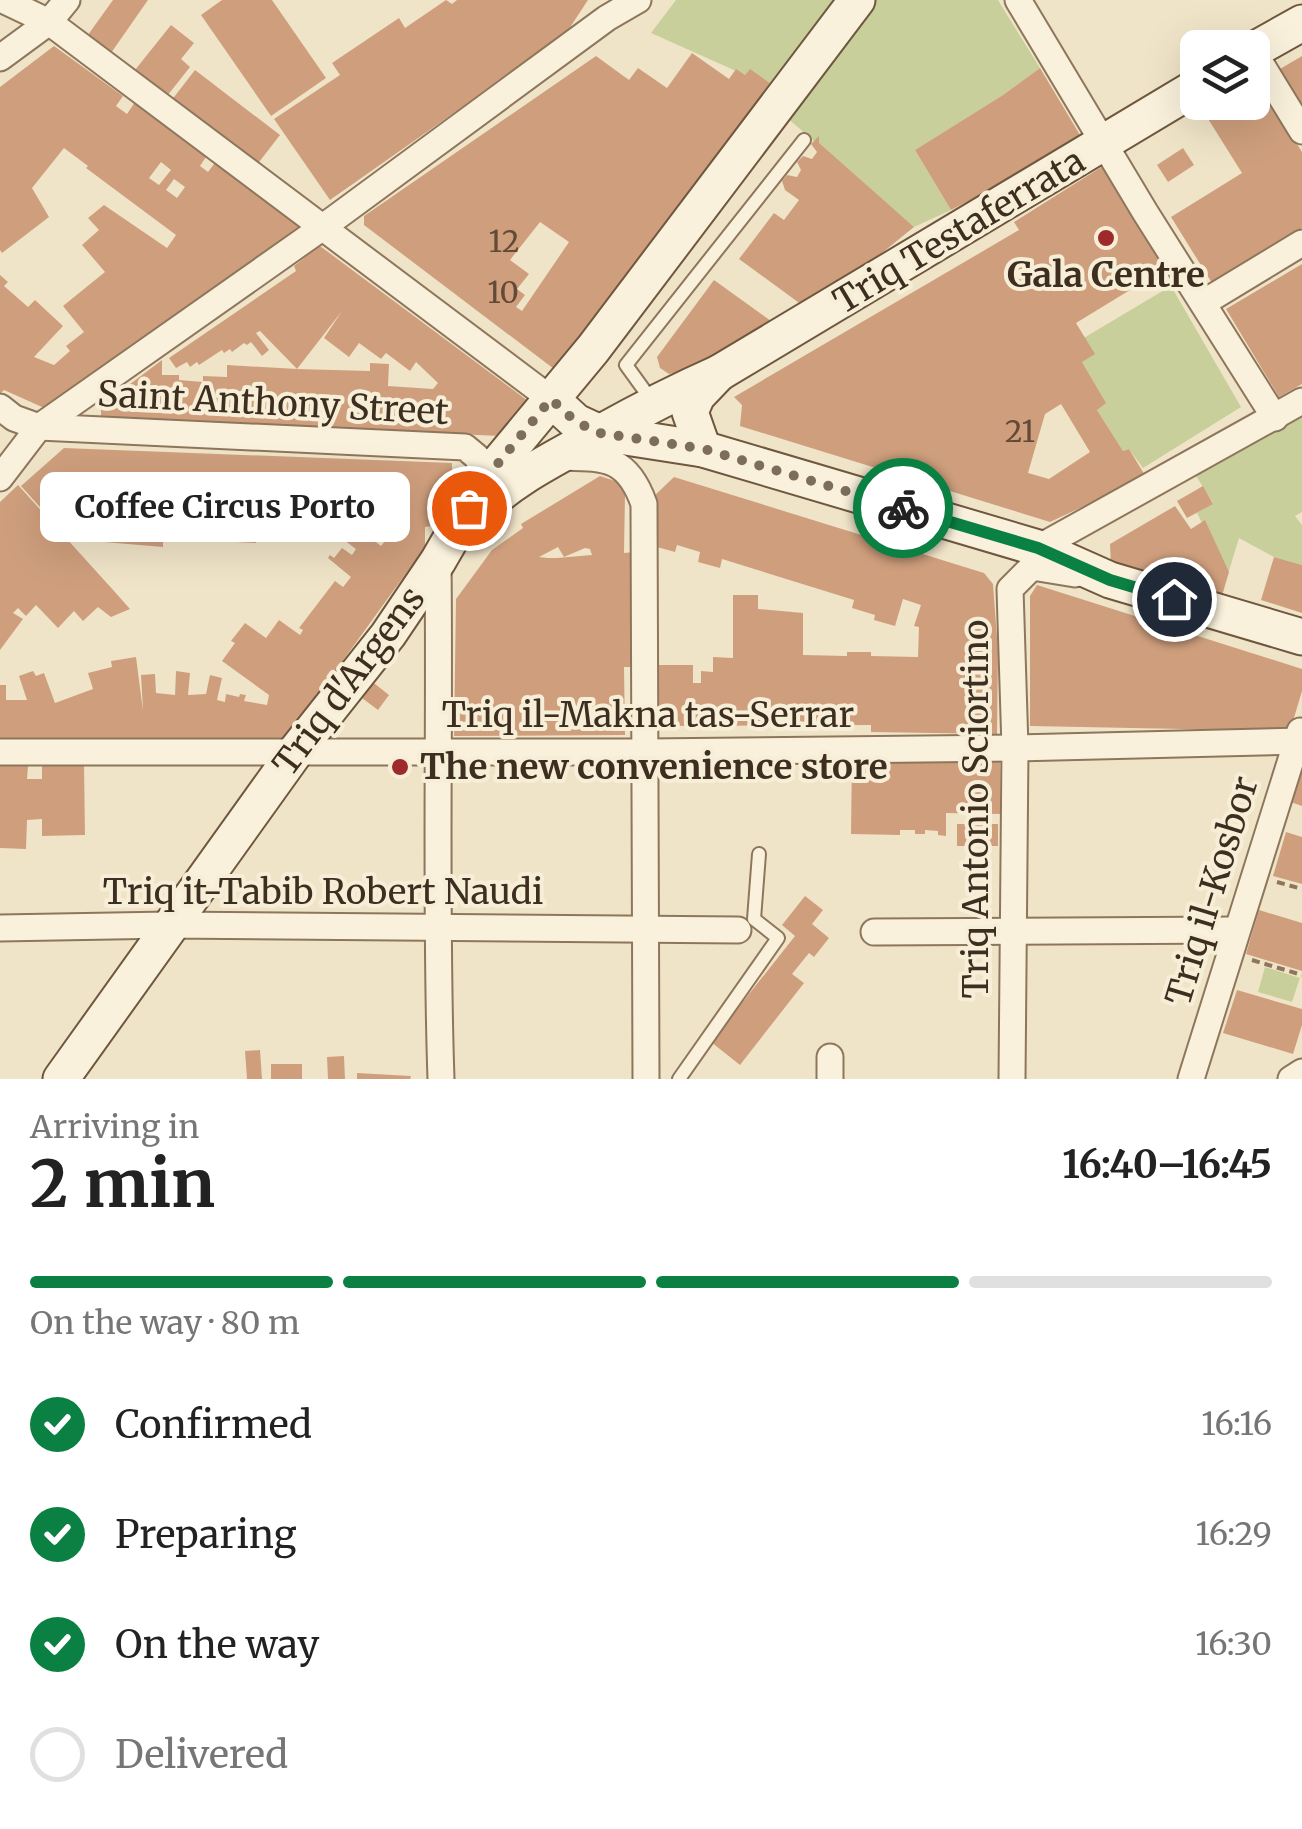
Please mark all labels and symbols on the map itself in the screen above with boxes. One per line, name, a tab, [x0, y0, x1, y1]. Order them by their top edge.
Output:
street label: Triq Testaferrata	[825, 139, 1093, 323]
house number: 12	[488, 222, 520, 260]
marker: Gala Centre	[1095, 227, 1117, 249]
place label: Gala Centre	[1007, 253, 1205, 297]
house number: 10	[487, 273, 519, 311]
street label: Saint Anthony Street	[96, 372, 450, 434]
house number: 21	[1005, 412, 1035, 450]
courier	[853, 458, 953, 558]
pin	[427, 466, 512, 551]
callout: Coffee Circus Porto	[39, 473, 409, 543]
pin	[1132, 557, 1217, 642]
street label: Triq d'Argens	[264, 578, 434, 784]
street label: Triq Antonio Sciortino	[954, 620, 998, 998]
street label: Triq il-Makna tas-Serrar	[442, 693, 854, 737]
place label: The new convenience store	[420, 745, 888, 789]
marker: The new convenience store	[389, 756, 411, 778]
street label: Triq il-Kosbor	[1156, 771, 1268, 1011]
street label: Triq it-Tabib Robert Naudi	[103, 870, 543, 914]

